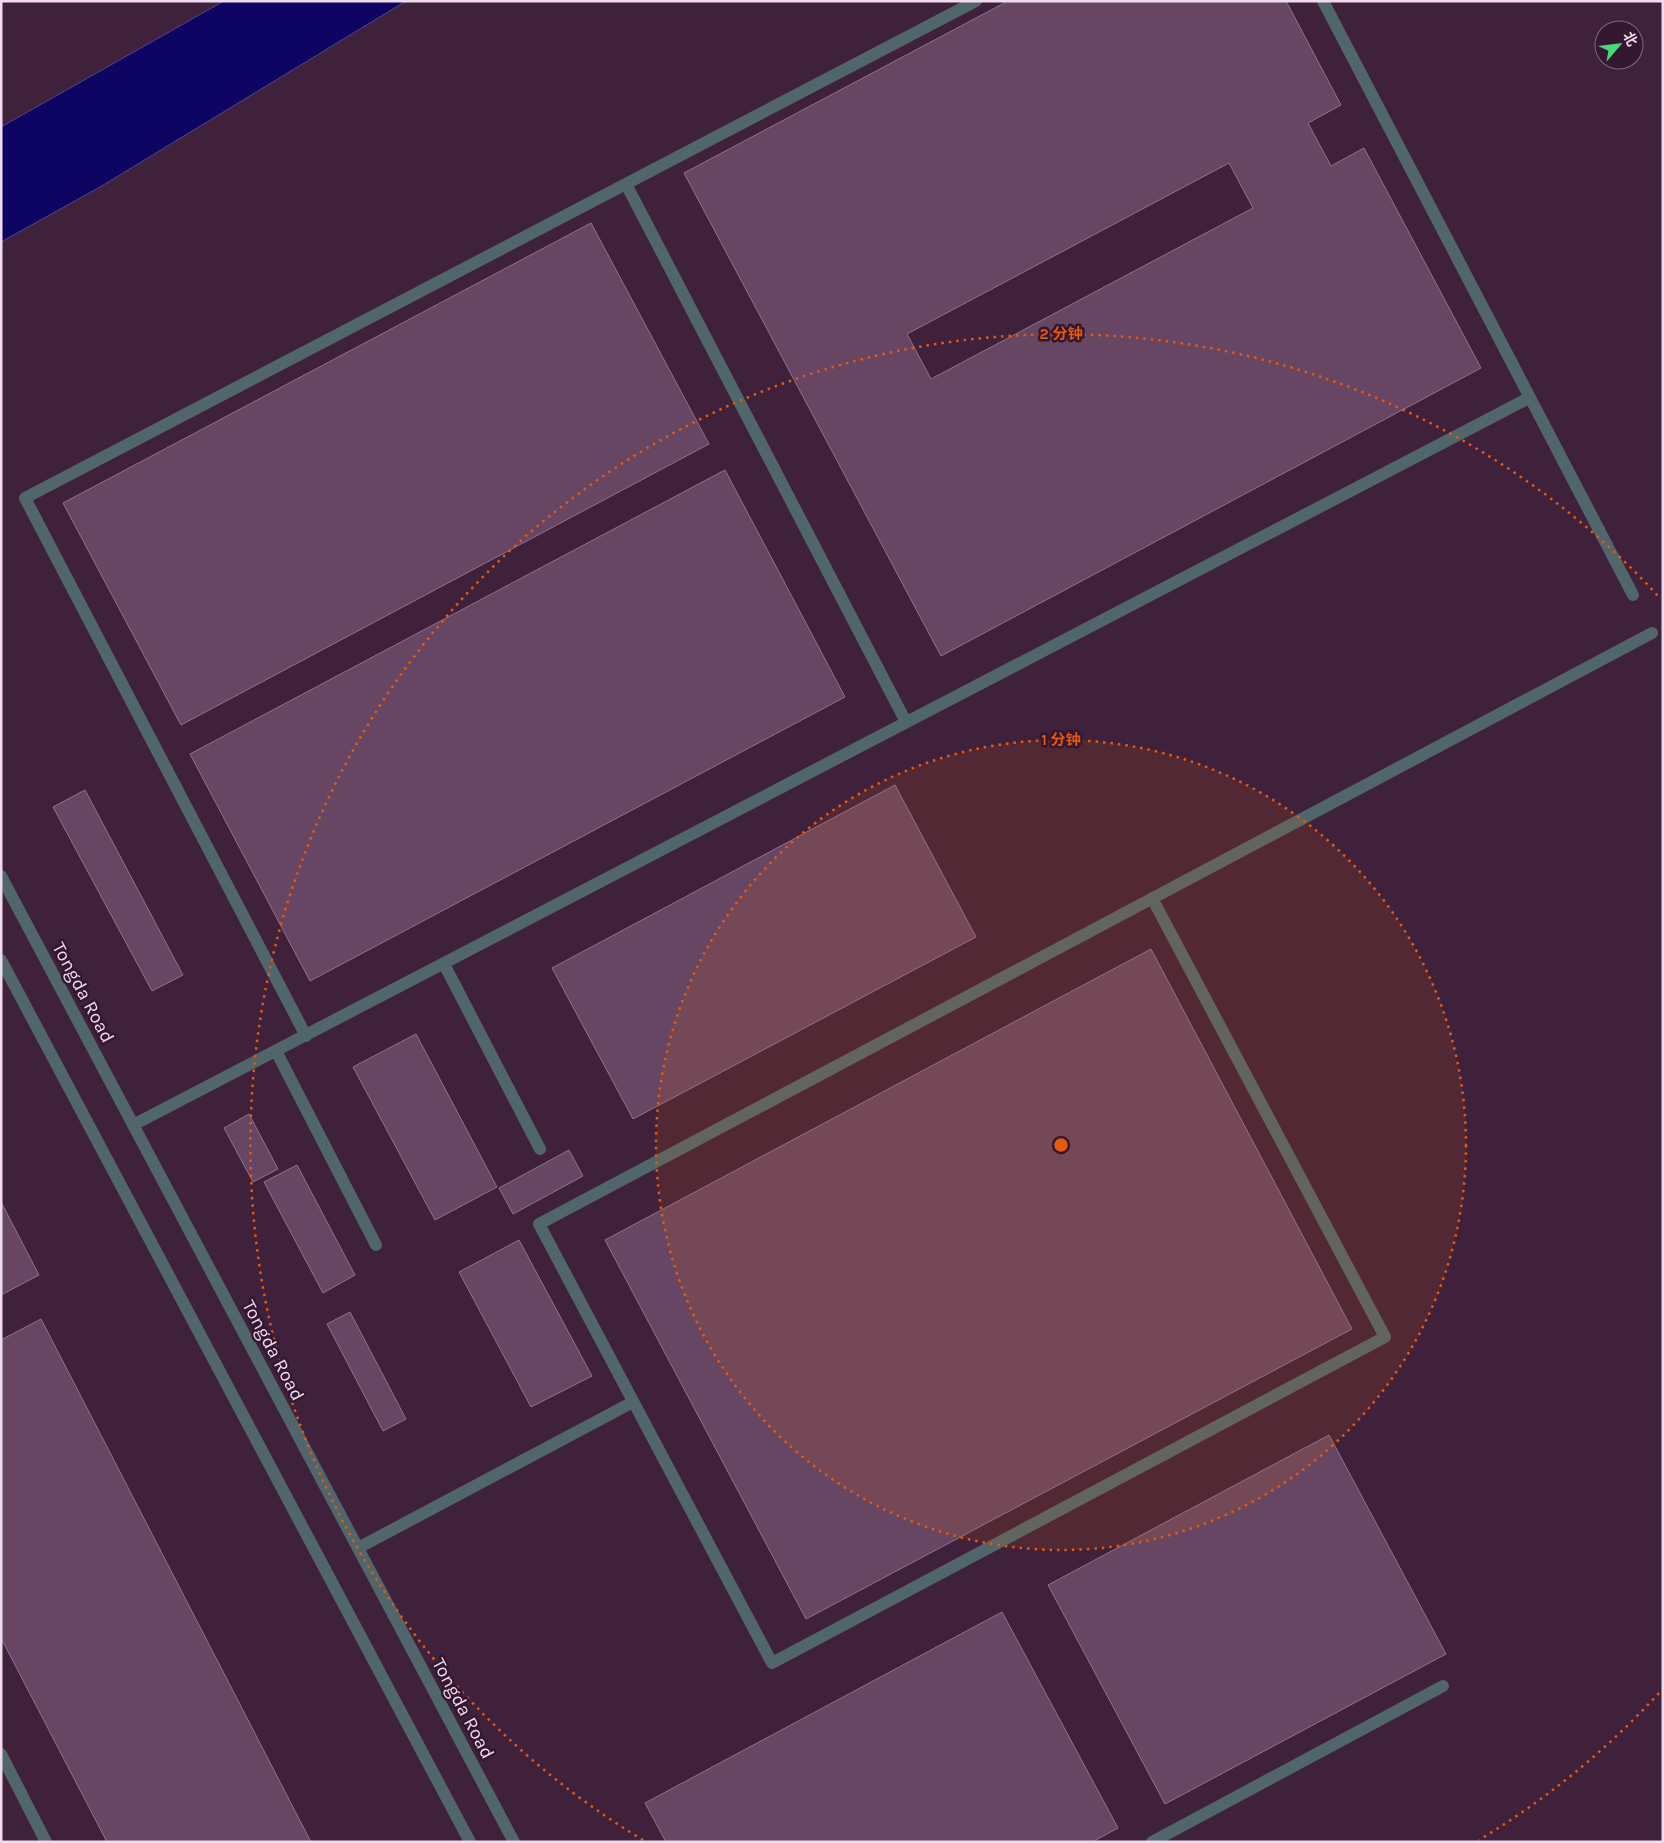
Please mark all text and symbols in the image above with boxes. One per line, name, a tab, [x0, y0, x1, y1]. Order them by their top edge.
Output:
north arrow	[1594, 20, 1644, 70]
text: 北	[1619, 29, 1641, 49]
text: 2 分钟	[1040, 325, 1082, 343]
text: 1 分钟	[1041, 731, 1081, 749]
street label: Tongda Road	[47, 938, 119, 1046]
centre of rings	[1052, 1136, 1070, 1154]
street label: Tongda Road	[237, 1296, 309, 1404]
street label: Tongda Road	[427, 1654, 499, 1762]

